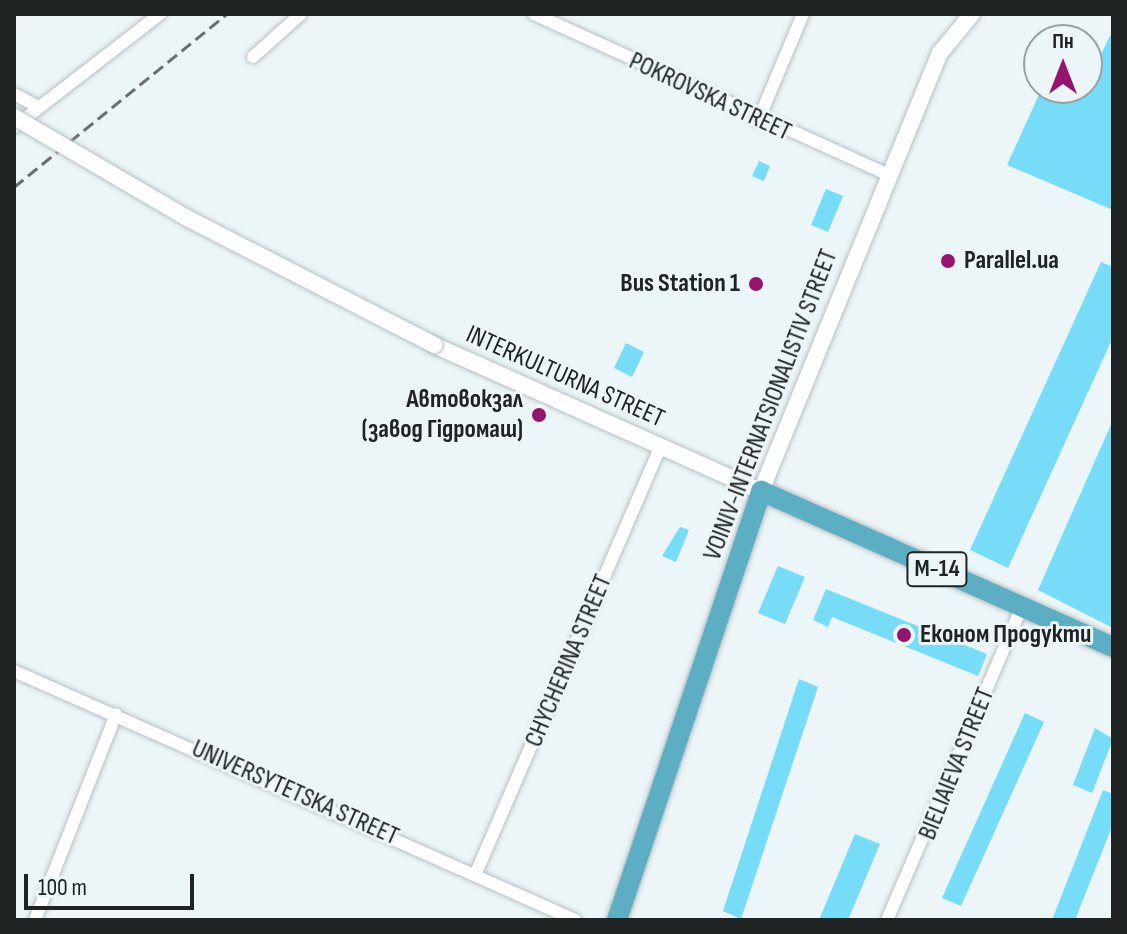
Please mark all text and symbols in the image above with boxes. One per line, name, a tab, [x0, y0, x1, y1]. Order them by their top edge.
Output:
north arrow	[1023, 24, 1103, 104]
text: Пн	[1052, 28, 1074, 55]
street label: POKROVSKA STREET	[624, 46, 796, 148]
street label: VOINIV-INTERNATSIONALISTIV STREET	[697, 245, 845, 565]
place label: Parallel.ua	[964, 245, 1059, 277]
marker: Parallel.ua	[939, 252, 957, 270]
place label: Bus Station 1	[620, 268, 740, 300]
marker: Bus Station 1	[747, 275, 765, 293]
street label: INTERKULTURNA STREET	[461, 319, 669, 435]
place label: Автовокзал (завод Гідромаш)	[362, 384, 523, 446]
marker: Автовокзал (завод Гідромаш)	[530, 406, 548, 424]
road number: М-14	[905, 549, 969, 589]
street label: CHYCHERINA STREET	[519, 570, 619, 752]
place label: Економ Продукти	[920, 619, 1091, 651]
marker: Економ Продукти	[895, 626, 913, 644]
street label: BIELIAIEVA STREET	[912, 683, 1002, 845]
street label: UNIVERSYTETSKA STREET	[187, 733, 403, 853]
scale bar	[28, 858, 198, 908]
text: 100 m	[38, 873, 87, 902]

